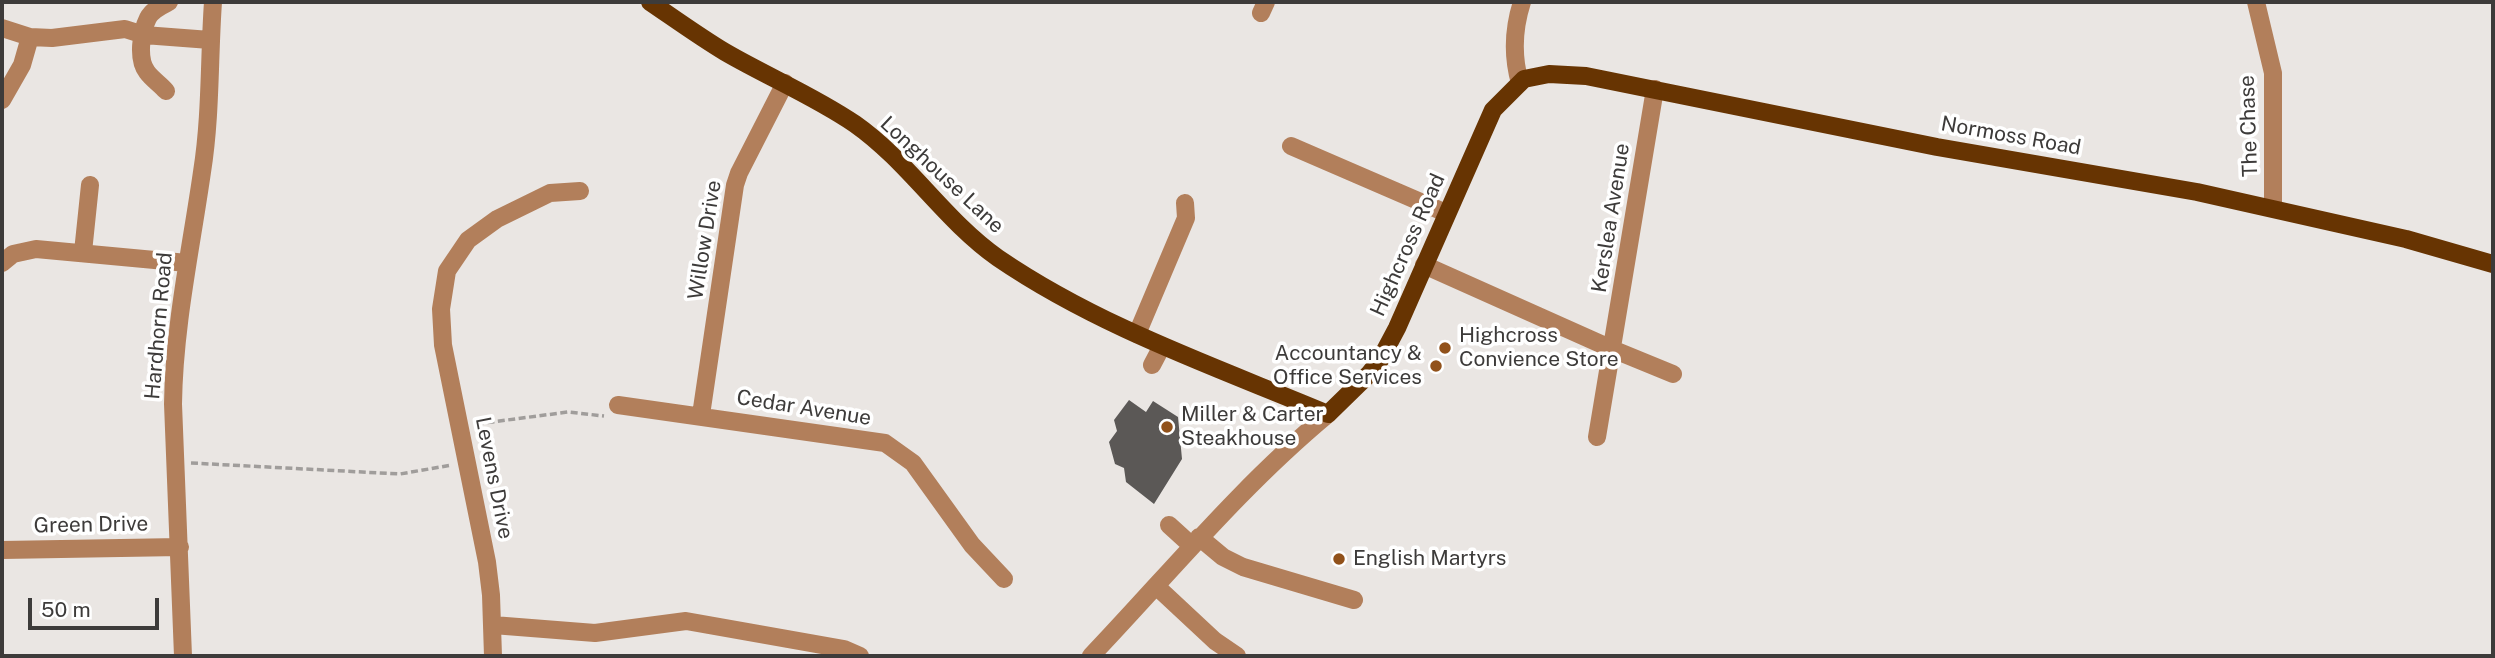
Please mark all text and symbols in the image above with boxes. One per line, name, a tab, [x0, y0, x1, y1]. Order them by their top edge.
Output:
street label: The Chase	[2235, 75, 2263, 177]
street label: Longhouse Lane	[875, 111, 1009, 239]
street label: Normoss Road	[1939, 111, 2083, 161]
street label: Kerslea Avenue	[1587, 142, 1635, 294]
street label: Highcross Road	[1365, 170, 1451, 320]
street label: Willow Drive	[683, 178, 727, 302]
street label: Hardhorn Road	[140, 251, 178, 401]
place label: Highcross Convience Store	[1459, 323, 1619, 373]
marker: Highcross Convience Store	[1437, 340, 1453, 356]
place label: Accountancy & Office Services	[1273, 341, 1422, 391]
marker: Accountancy & Office Services	[1428, 358, 1444, 374]
street label: Cedar Avenue	[735, 385, 873, 431]
place label: Miller & Carter Steakhouse	[1181, 402, 1324, 452]
street label: Levens Drive	[470, 415, 518, 541]
marker: Miller & Carter Steakhouse	[1159, 419, 1175, 435]
street label: Green Drive	[33, 511, 149, 539]
place label: English Martyrs	[1353, 546, 1506, 572]
marker: English Martyrs	[1331, 551, 1347, 567]
scale bar	[32, 584, 163, 628]
text: 50 m	[41, 597, 91, 622]

